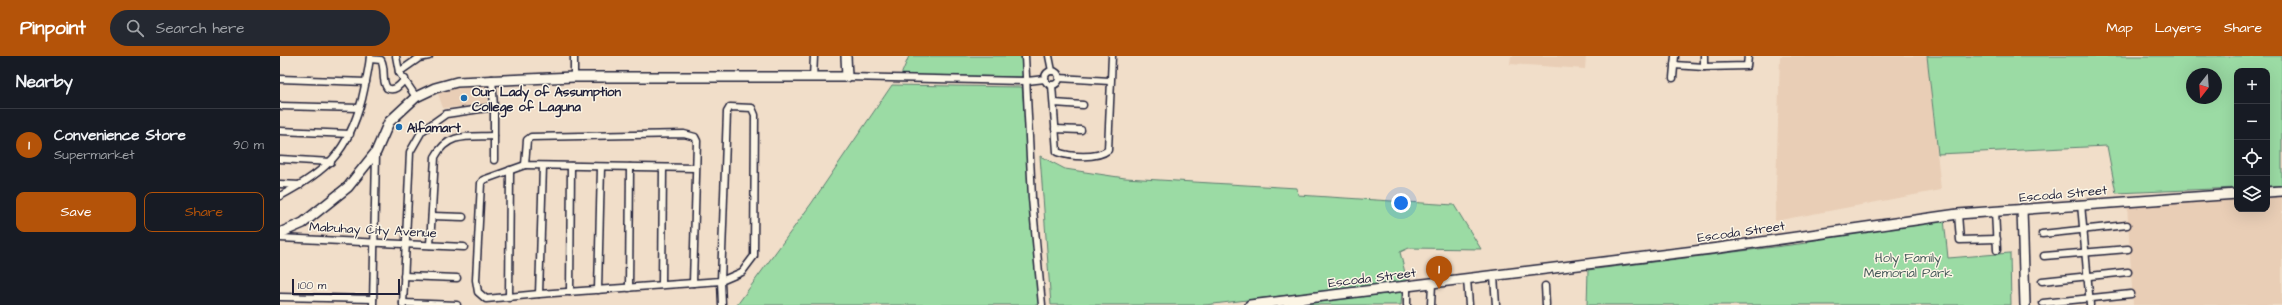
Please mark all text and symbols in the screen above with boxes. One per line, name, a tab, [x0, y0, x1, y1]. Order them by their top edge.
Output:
search box	[110, 10, 390, 46]
text: Pinpoint	[20, 15, 86, 42]
icon: search	[124, 17, 146, 39]
text: Search here	[156, 18, 244, 39]
text: Map	[2106, 18, 2133, 38]
text: Layers	[2155, 18, 2202, 38]
text: Share	[2224, 18, 2262, 38]
north arrow	[2186, 68, 2222, 104]
map controls	[2234, 68, 2270, 212]
button: +	[2234, 68, 2270, 104]
text: Nearby	[16, 70, 73, 94]
place label: Our Lady of Assumption College of Laguna	[472, 83, 621, 118]
marker: Our Lady of Assumption College of Laguna	[459, 93, 469, 103]
button: −	[2234, 104, 2270, 140]
place label: Alfamart	[407, 119, 462, 137]
marker: Alfamart	[394, 122, 404, 132]
text: Convenience Store	[54, 125, 186, 146]
text: 1	[28, 136, 30, 154]
text: 90 m	[233, 136, 264, 154]
button: locate	[2234, 140, 2270, 176]
text: Supermarket	[54, 146, 135, 164]
button: layers	[2234, 176, 2270, 212]
street label: Escoda Street	[2018, 181, 2109, 207]
button: Save	[16, 192, 136, 232]
button: Share	[144, 192, 264, 232]
your location	[1391, 193, 1411, 213]
street label: Escoda Street	[1696, 217, 1787, 247]
street label: Mabuhay City Avenue	[309, 218, 437, 243]
park label: Holy Family Memorial Park	[1864, 249, 1952, 282]
pin: 1	[1426, 256, 1452, 289]
street label: Escoda Street	[1327, 264, 1418, 292]
scale bar	[292, 277, 400, 296]
text: 100 m	[298, 278, 326, 293]

